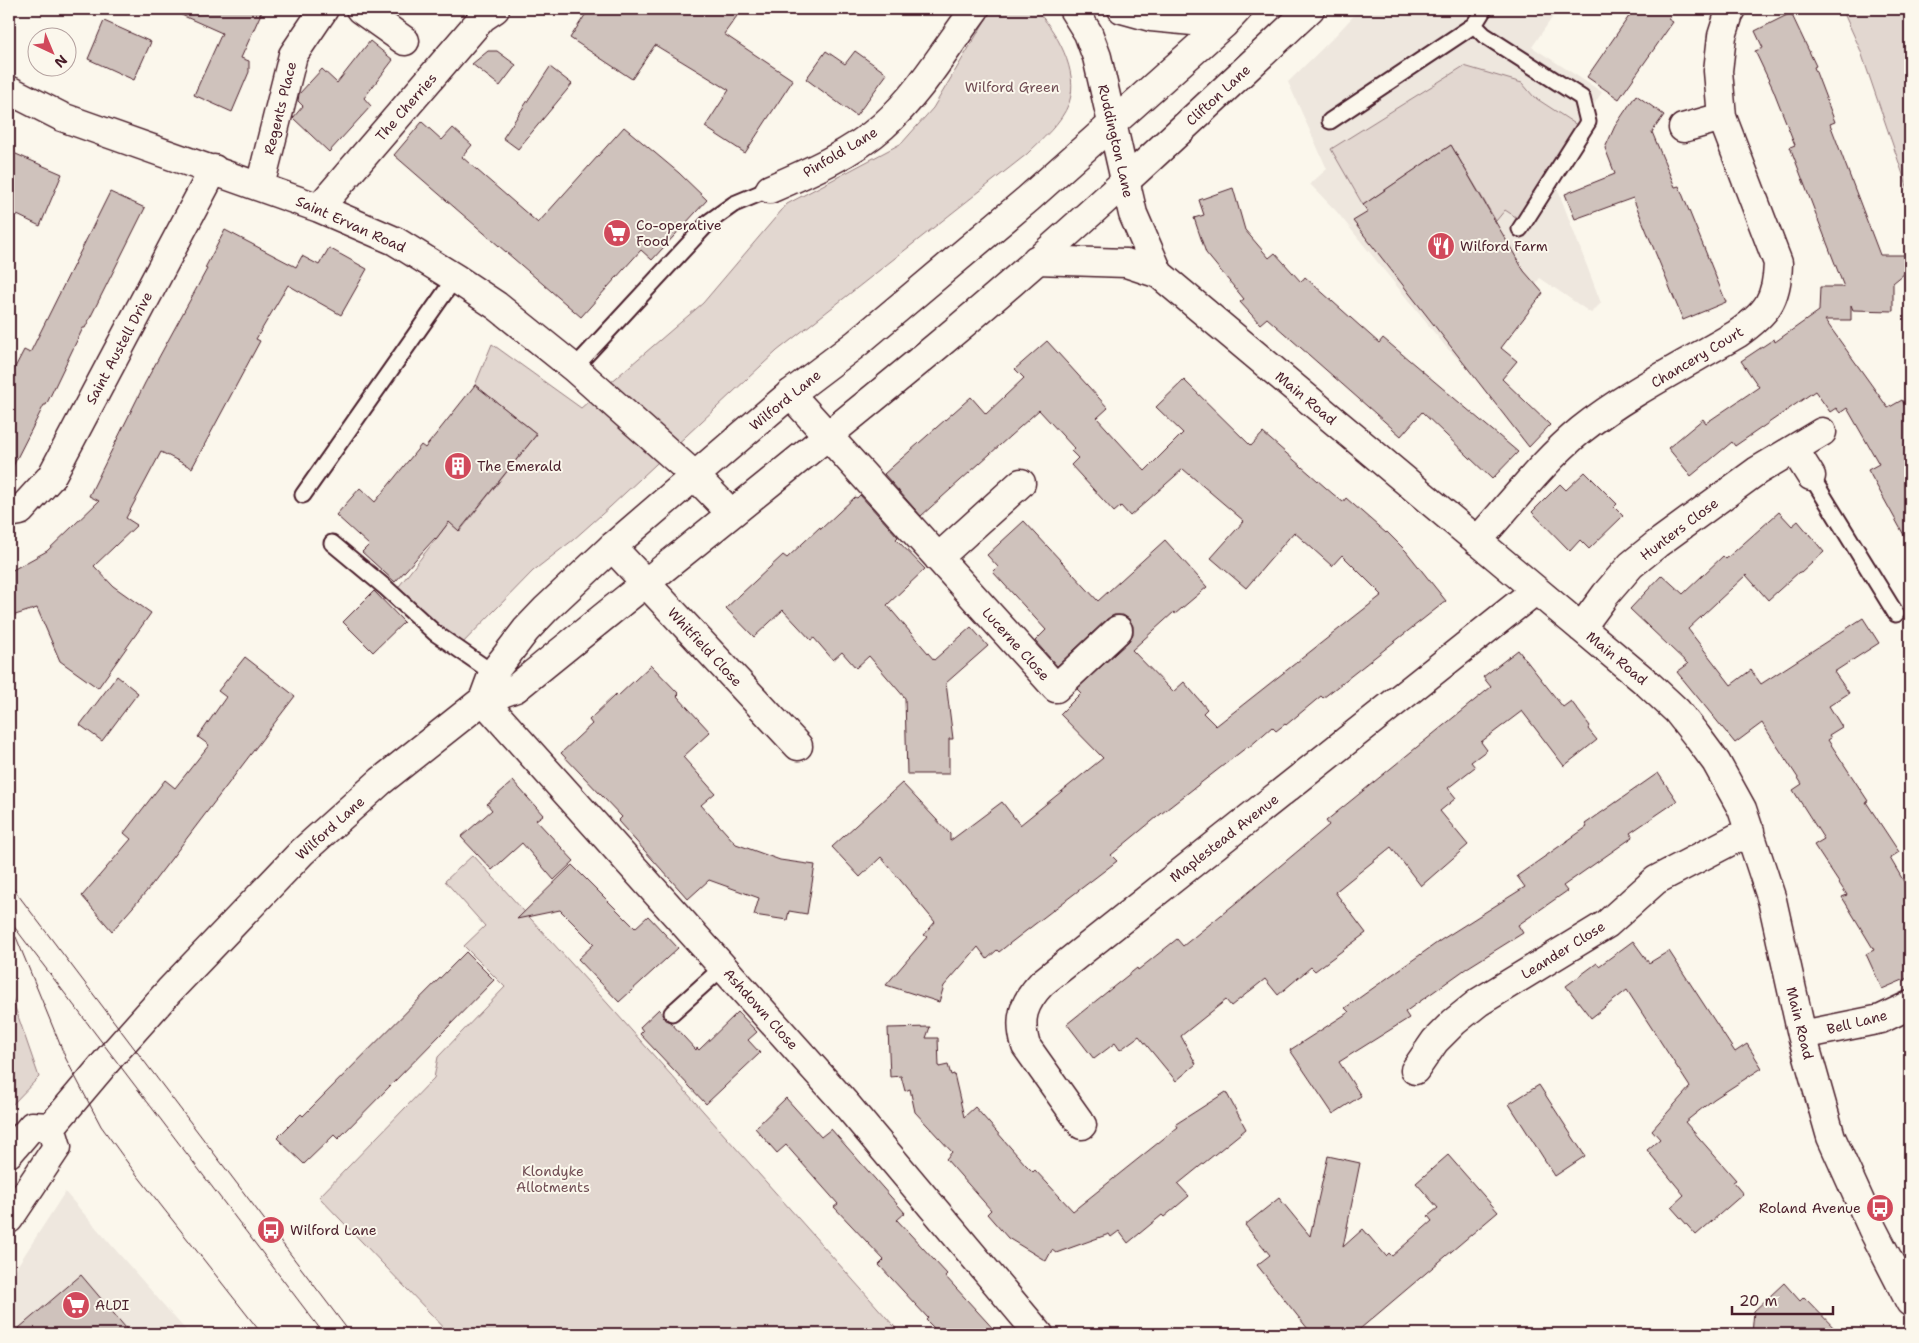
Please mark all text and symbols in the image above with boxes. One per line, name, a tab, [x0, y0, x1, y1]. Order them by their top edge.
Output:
north arrow	[28, 28, 78, 78]
text: N	[51, 51, 71, 72]
street label: Regents Place	[260, 60, 300, 156]
street label: Clifton Lane	[1182, 61, 1254, 129]
street label: The Cherries	[371, 69, 441, 145]
park label: Wilford Green	[965, 78, 1060, 96]
street label: Ruddington Lane	[1094, 83, 1138, 200]
street label: Pinfold Lane	[799, 123, 881, 181]
street label: Saint Ervan Road	[293, 192, 409, 256]
place label: Co-operative Food	[636, 216, 722, 250]
supermarket icon: Co-operative Food	[602, 218, 632, 248]
restaurant icon: Wilford Farm	[1426, 231, 1456, 261]
place label: Wilford Farm	[1460, 237, 1548, 255]
street label: Saint Austell Drive	[82, 288, 156, 407]
street label: Chancery Court	[1647, 322, 1747, 392]
street label: Wilford Lane	[746, 366, 824, 434]
street label: Main Road	[1272, 367, 1340, 429]
building icon: The Emerald	[443, 451, 473, 481]
place label: The Emerald	[477, 457, 562, 475]
street label: Hunters Close	[1636, 494, 1722, 564]
street label: Whitfield Close	[664, 604, 746, 690]
street label: Lucerne Close	[978, 604, 1054, 684]
street label: Main Road	[1583, 627, 1651, 689]
street label: Maplestead Avenue	[1166, 790, 1282, 886]
street label: Wilford Lane	[292, 792, 368, 864]
street label: Leander Close	[1518, 917, 1608, 983]
street label: Ashdown Close	[720, 965, 802, 1053]
street label: Main Road	[1782, 985, 1818, 1061]
street label: Bell Lane	[1825, 1006, 1889, 1038]
park label: Klondyke Allotments	[516, 1162, 590, 1196]
bus stop icon: Roland Avenue	[1865, 1193, 1895, 1223]
place label: Roland Avenue	[1759, 1199, 1861, 1217]
bus stop icon: Wilford Lane	[256, 1215, 286, 1245]
place label: Wilford Lane	[290, 1221, 377, 1239]
scale bar	[1732, 1283, 1833, 1315]
supermarket icon: ALDI	[61, 1290, 91, 1320]
text: 20 m	[1739, 1291, 1778, 1311]
place label: ALDI	[95, 1296, 130, 1314]

